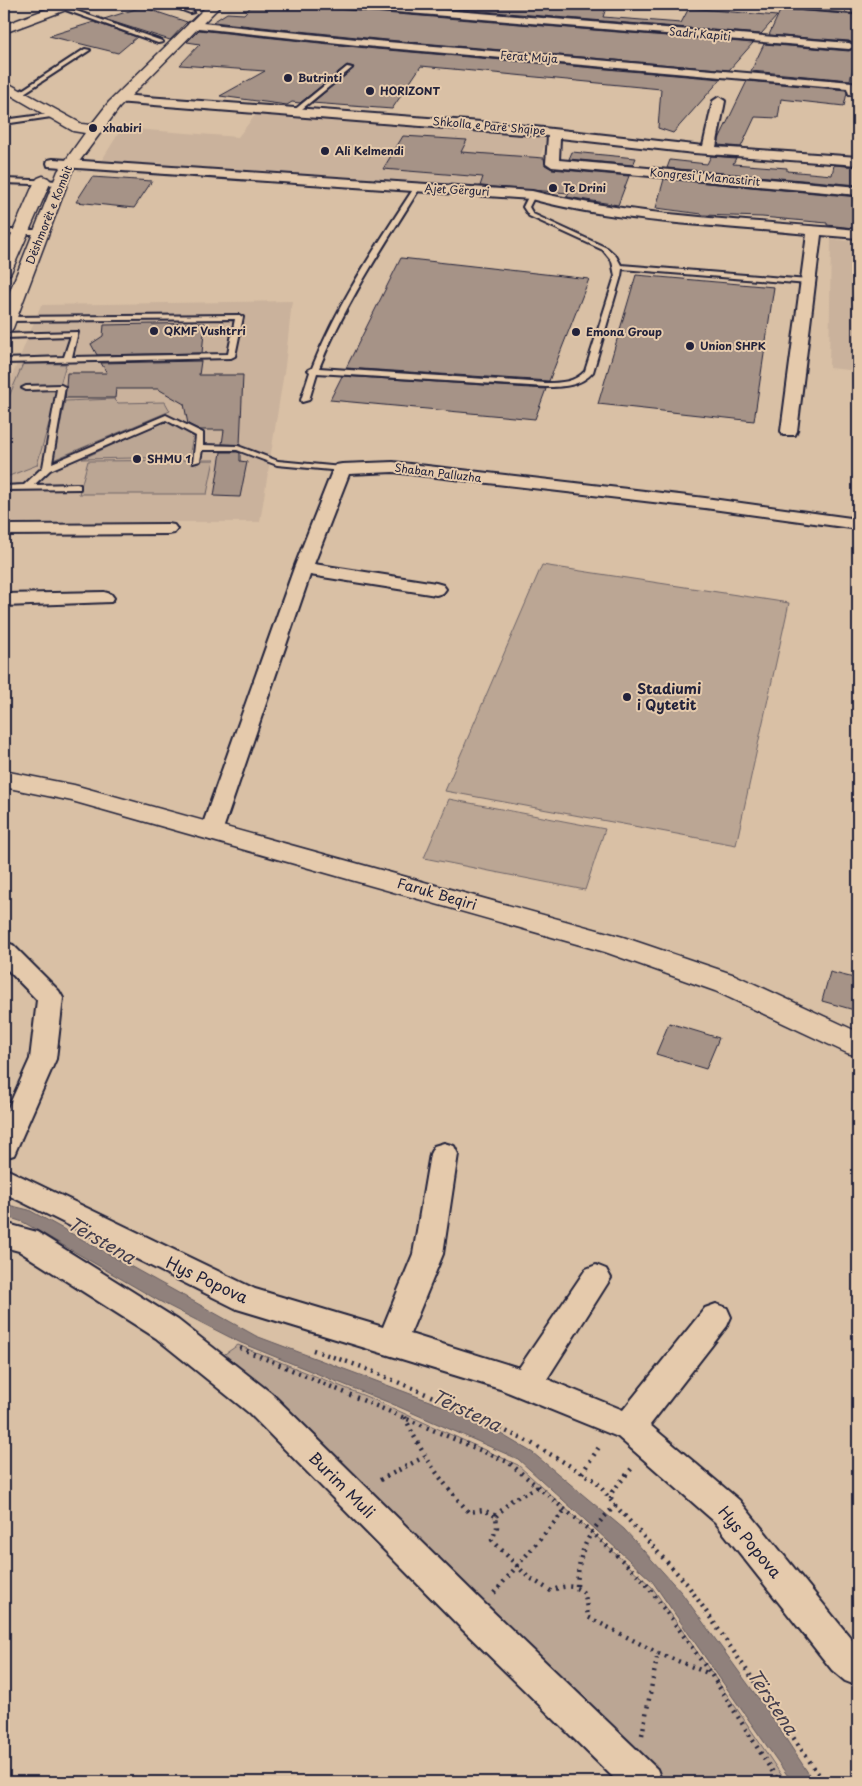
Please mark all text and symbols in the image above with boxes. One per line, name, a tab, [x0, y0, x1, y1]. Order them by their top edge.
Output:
street label: Sadri Kapiti	[668, 22, 732, 45]
street label: Ferat Muja	[500, 46, 559, 67]
place label: Butrinti	[298, 69, 343, 86]
marker: Butrinti	[282, 72, 294, 84]
place label: HORIZONT	[380, 82, 441, 99]
marker: HORIZONT	[364, 85, 376, 97]
street label: Shkolla e Parë Shqipe	[432, 112, 546, 139]
place label: xhabiri	[103, 119, 142, 136]
marker: xhabiri	[87, 122, 99, 134]
place label: Ali Kelmendi	[335, 142, 404, 159]
marker: Ali Kelmendi	[319, 145, 331, 157]
street label: Dëshmorët e Kombit	[21, 162, 76, 267]
street label: Kongresi i Manastirit	[649, 163, 761, 190]
street label: Ajet Gërguri	[424, 179, 490, 200]
place label: Te Drini	[563, 179, 606, 196]
marker: Te Drini	[547, 182, 559, 194]
place label: QKMF Vushtrri	[164, 322, 246, 339]
place label: Emona Group	[586, 323, 662, 340]
marker: QKMF Vushtrri	[148, 325, 160, 337]
marker: Emona Group	[570, 326, 582, 338]
place label: Union SHPK	[700, 337, 766, 354]
marker: Union SHPK	[684, 340, 696, 352]
place label: SHMU 1	[147, 450, 191, 467]
marker: SHMU 1	[131, 453, 143, 465]
street label: Shaban Palluzha	[393, 459, 483, 486]
place label: Stadiumi i Qytetit	[637, 678, 701, 715]
marker: Stadiumi i Qytetit	[621, 691, 633, 703]
street label: Faruk Beqiri	[395, 872, 479, 915]
water label: Tërstena	[63, 1209, 141, 1270]
street label: Hys Popova	[163, 1250, 253, 1309]
water label: Tërstena	[427, 1382, 507, 1438]
street label: Burim Muli	[304, 1446, 381, 1523]
street label: Hys Popova	[713, 1500, 788, 1583]
water label: Tërstena	[741, 1663, 806, 1740]

